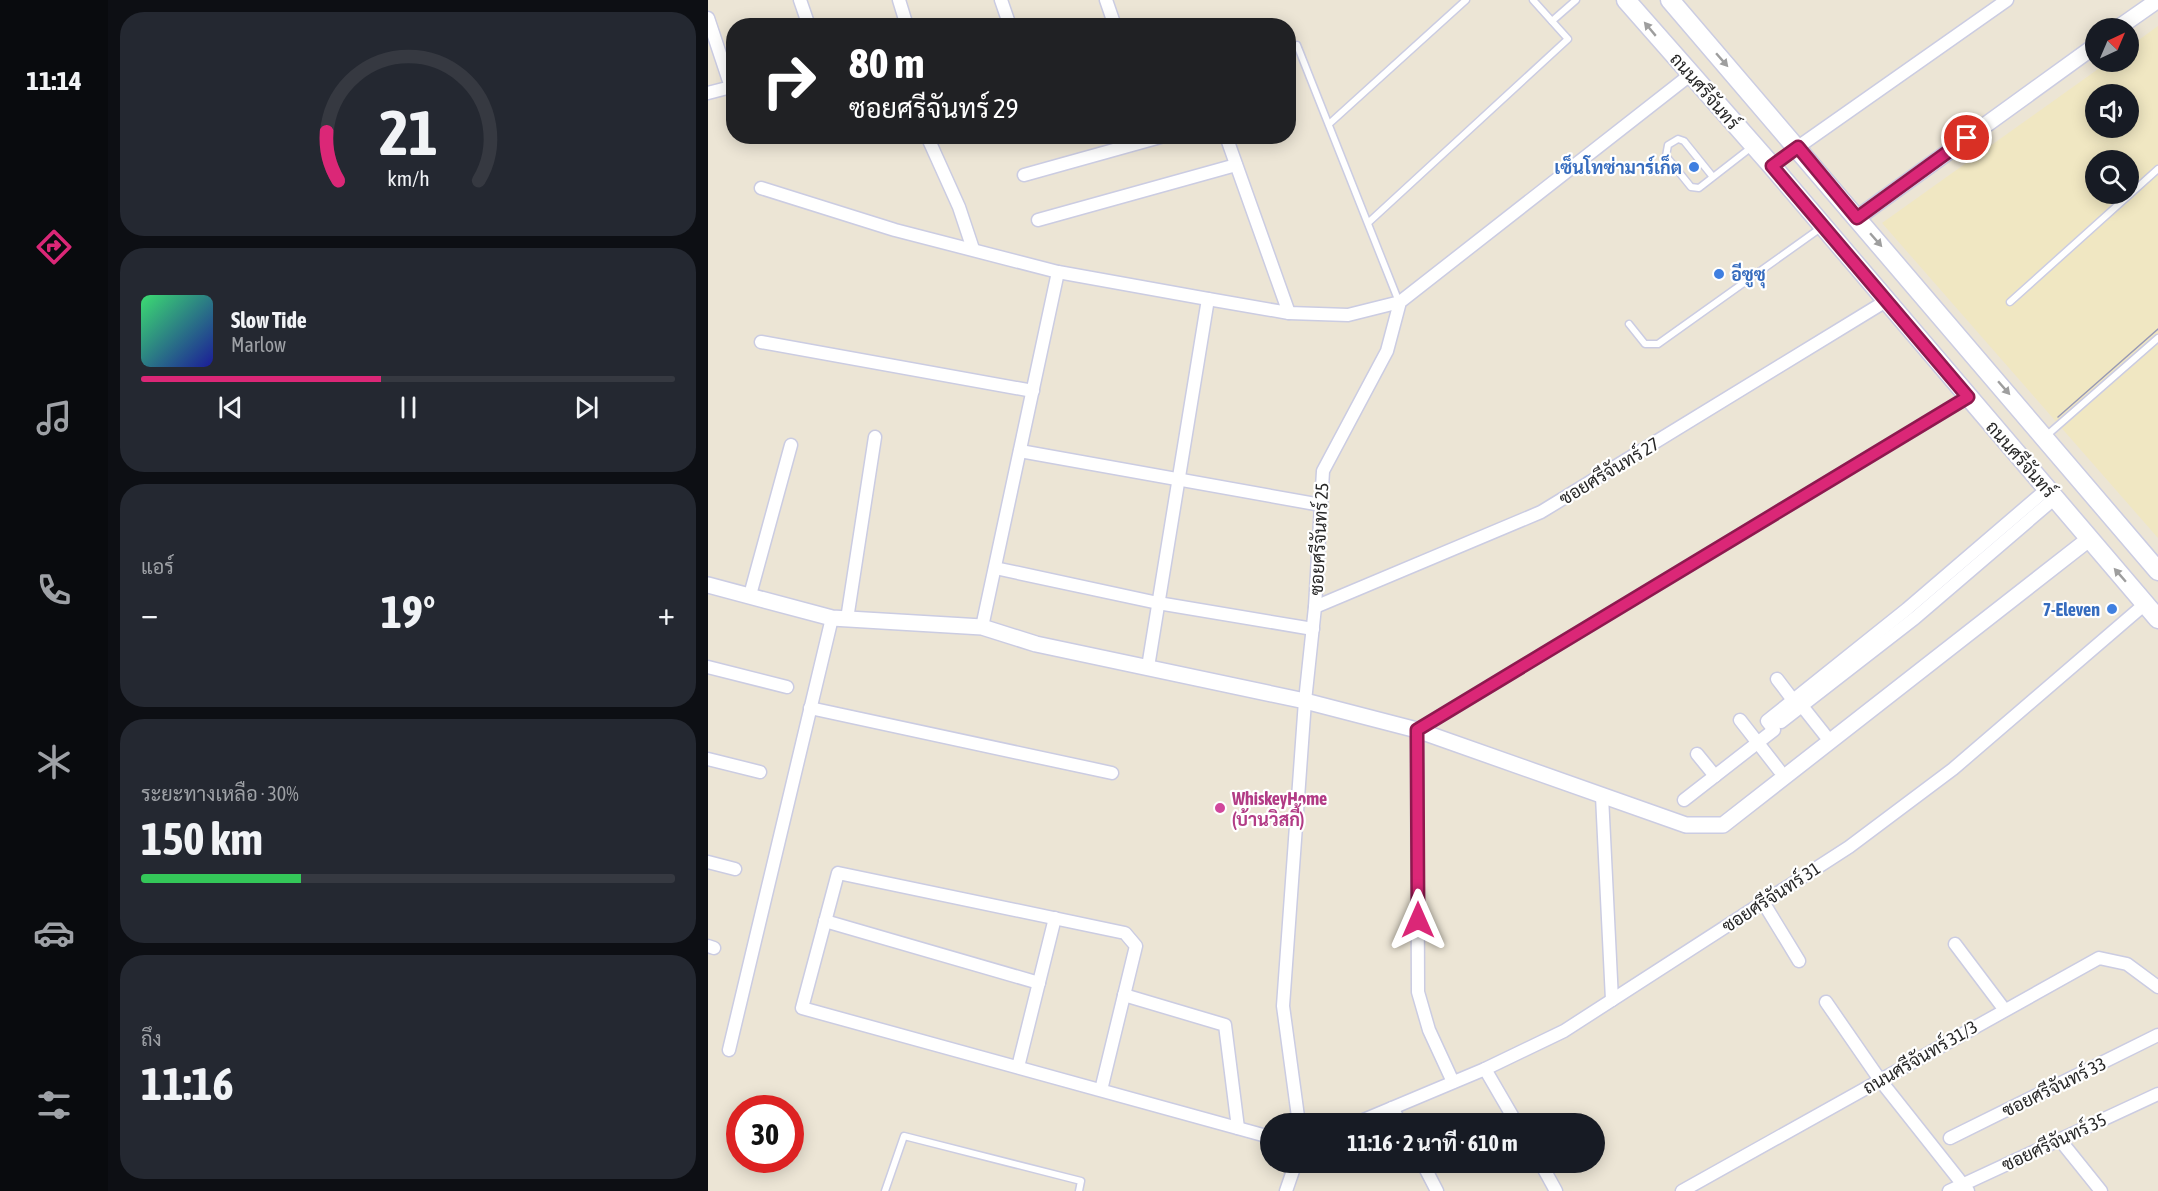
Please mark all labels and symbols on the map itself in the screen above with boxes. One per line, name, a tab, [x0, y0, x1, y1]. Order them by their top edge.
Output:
north arrow	[2085, 18, 2139, 72]
one-way arrow	[1644, 21, 1657, 37]
street label: ถนนศรีจันทร์	[1666, 47, 1746, 134]
one-way arrow	[1715, 52, 1728, 67]
pin	[1941, 112, 1992, 163]
place label: เซ็นโทซ่ามาร์เก็ต	[1554, 154, 1682, 178]
marker: เซ็นโทซ่ามาร์เก็ต	[1687, 160, 1701, 174]
one-way arrow	[1870, 232, 1883, 248]
place label: อีซูซุ	[1731, 262, 1766, 289]
marker: อีซูซุ	[1712, 267, 1726, 281]
one-way arrow	[1997, 380, 2010, 396]
street label: ถนนศรีจันทร์	[1982, 415, 2062, 502]
street label: ซอยศรีจันทร์ 27	[1554, 431, 1663, 509]
street label: ซอยศรีจันทร์ 25	[1304, 482, 1332, 596]
one-way arrow	[2114, 568, 2127, 583]
place label: 7-Eleven	[2043, 599, 2100, 620]
marker: 7-Eleven	[2105, 602, 2119, 616]
place label: WhiskeyHome (บ้านวิสกี้)	[1231, 788, 1327, 830]
marker: WhiskeyHome (บ้านวิสกี้)	[1213, 801, 1227, 815]
street label: ซอยศรีจันทร์ 31	[1717, 856, 1824, 937]
position arrow	[1386, 888, 1450, 952]
street label: ถนนศรีจันทร์ 31/3	[1858, 1014, 1981, 1098]
street label: ซอยศรีจันทร์ 33	[1998, 1051, 2109, 1121]
speed limit sign: 30	[726, 1095, 804, 1173]
street label: ซอยศรีจันทร์ 35	[1998, 1107, 2110, 1175]

